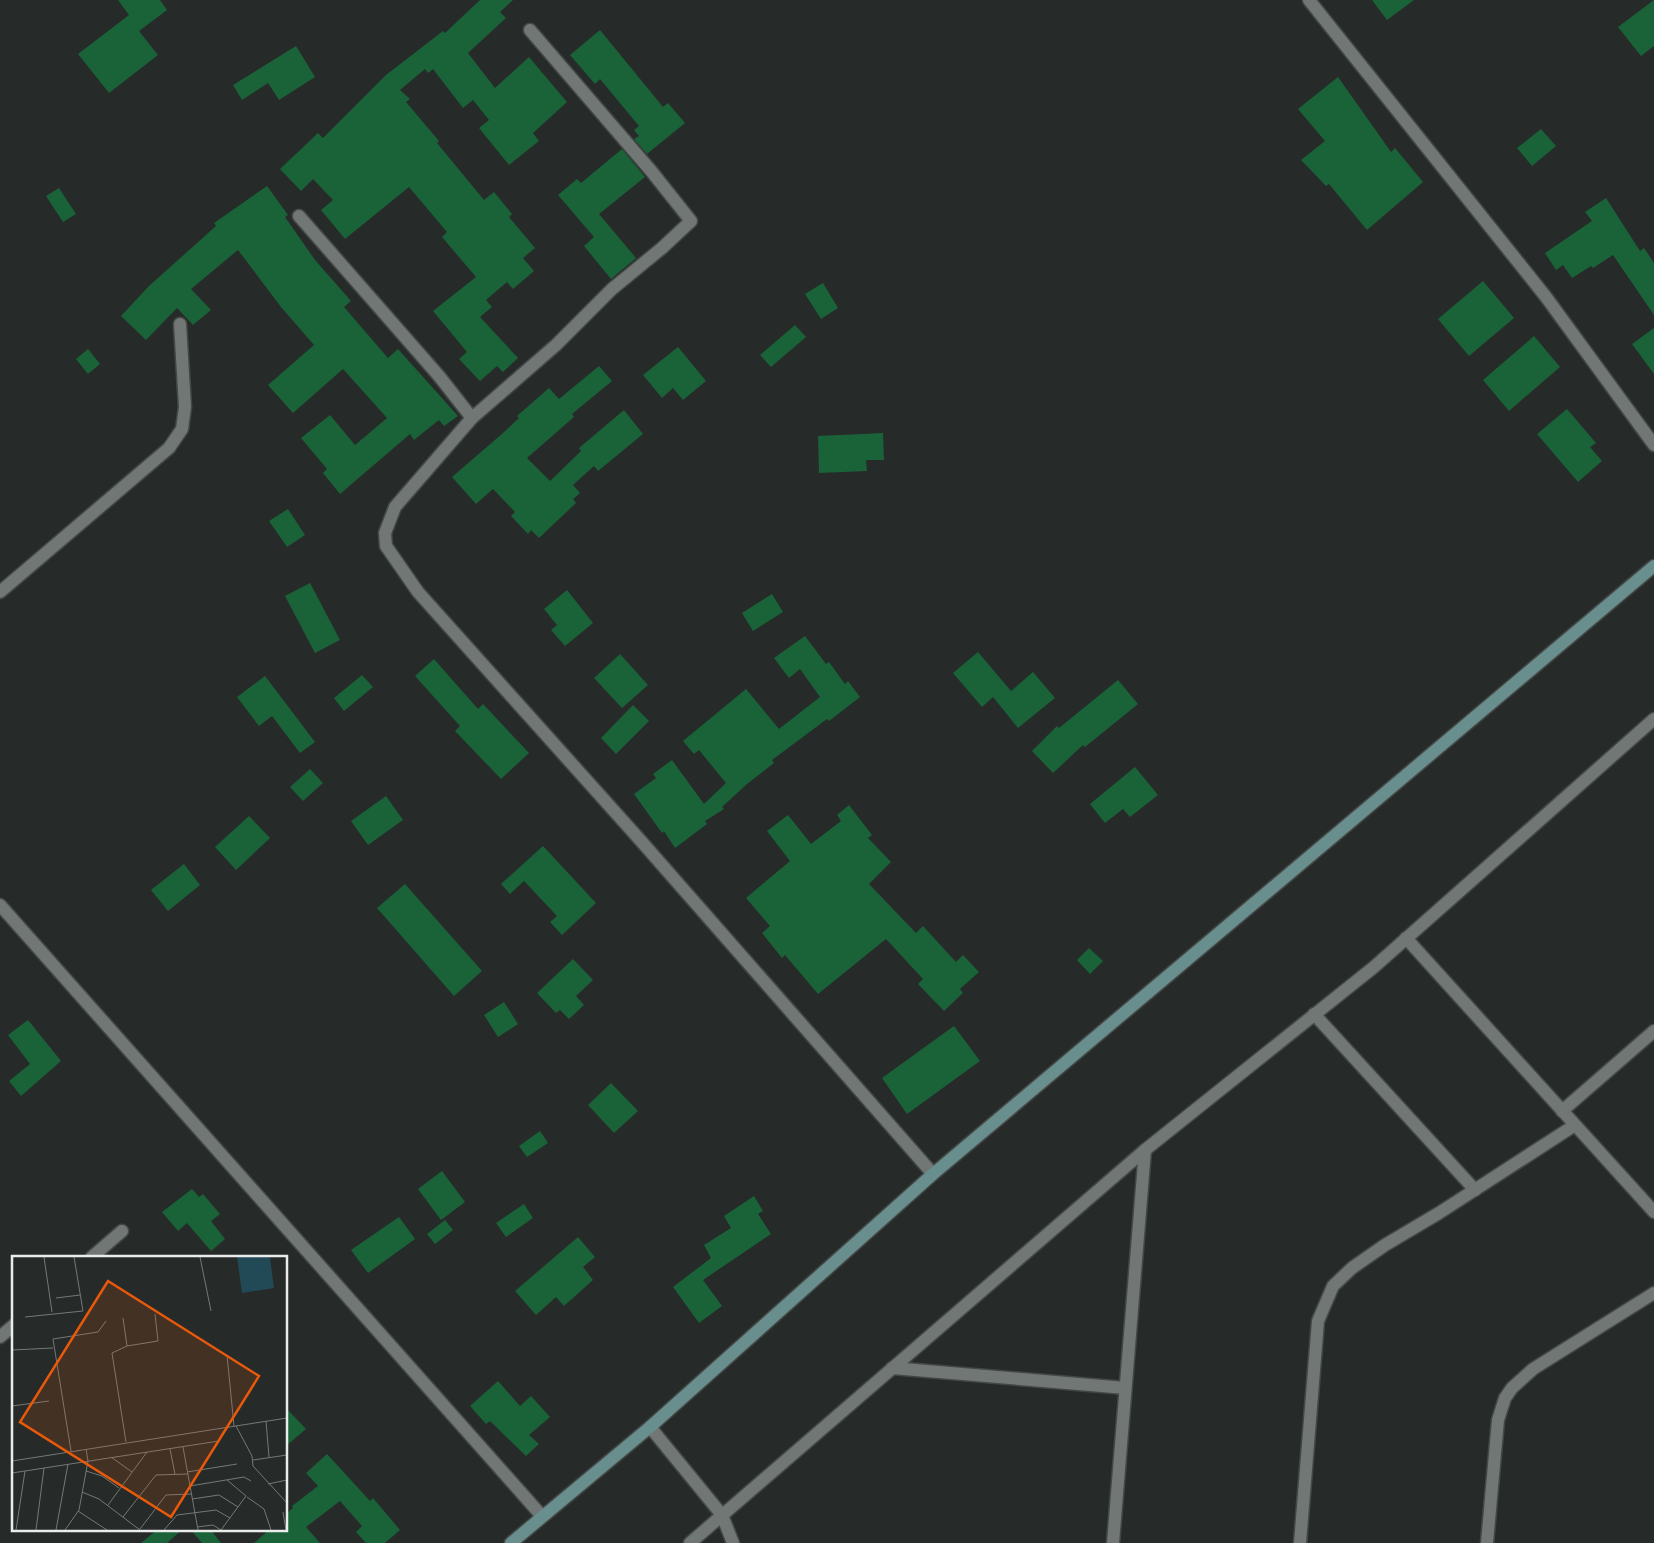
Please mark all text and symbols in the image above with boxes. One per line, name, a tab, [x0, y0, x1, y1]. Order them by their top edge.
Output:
inset map	[12, 1256, 288, 1530]

